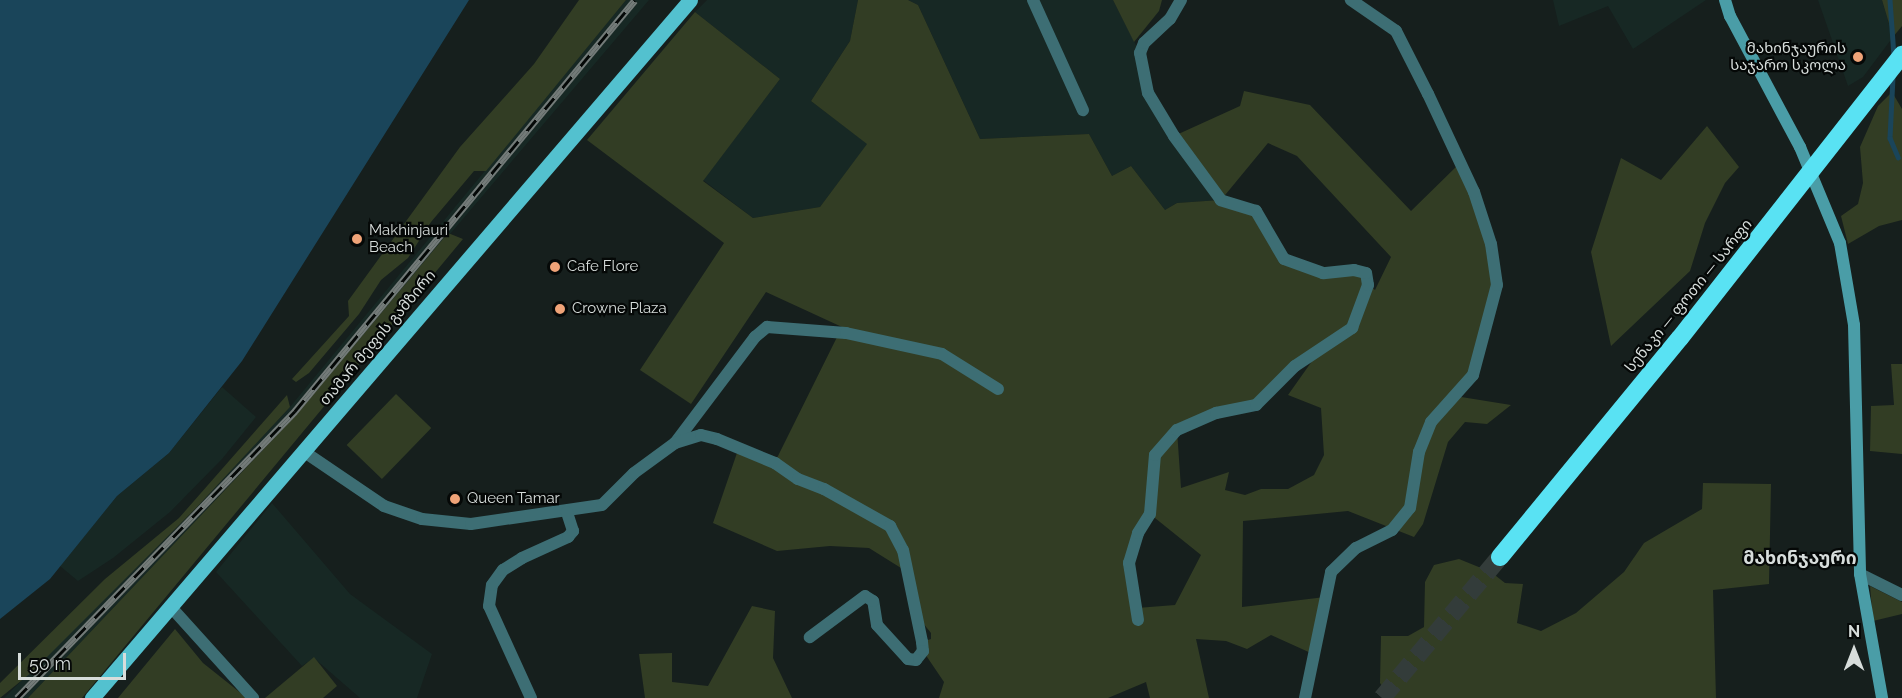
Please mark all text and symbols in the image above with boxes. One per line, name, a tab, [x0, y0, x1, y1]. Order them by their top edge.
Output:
place label: მახინჯაურის საჯარო სკოლა	[1730, 39, 1846, 74]
marker: მახინჯაურის საჯარო სკოლა	[1851, 50, 1865, 64]
street label: სენაკი — ფოთი — სარფი	[1622, 216, 1756, 376]
place label: Makhinjauri Beach	[369, 221, 448, 256]
marker: Makhinjauri Beach	[350, 232, 364, 246]
place label: Cafe Flore	[567, 258, 638, 276]
marker: Cafe Flore	[548, 260, 562, 274]
street label: თამარ მეფის გამზირი	[316, 267, 440, 409]
place label: Crowne Plaza	[572, 300, 667, 318]
marker: Crowne Plaza	[553, 302, 567, 316]
place label: Queen Tamar	[467, 490, 560, 508]
marker: Queen Tamar	[448, 492, 462, 506]
district label: მახინჯაური	[1743, 547, 1857, 569]
north arrow	[1824, 620, 1884, 680]
text: N	[1848, 622, 1860, 641]
scale bar	[21, 641, 129, 679]
text: 50 m	[29, 653, 71, 674]

